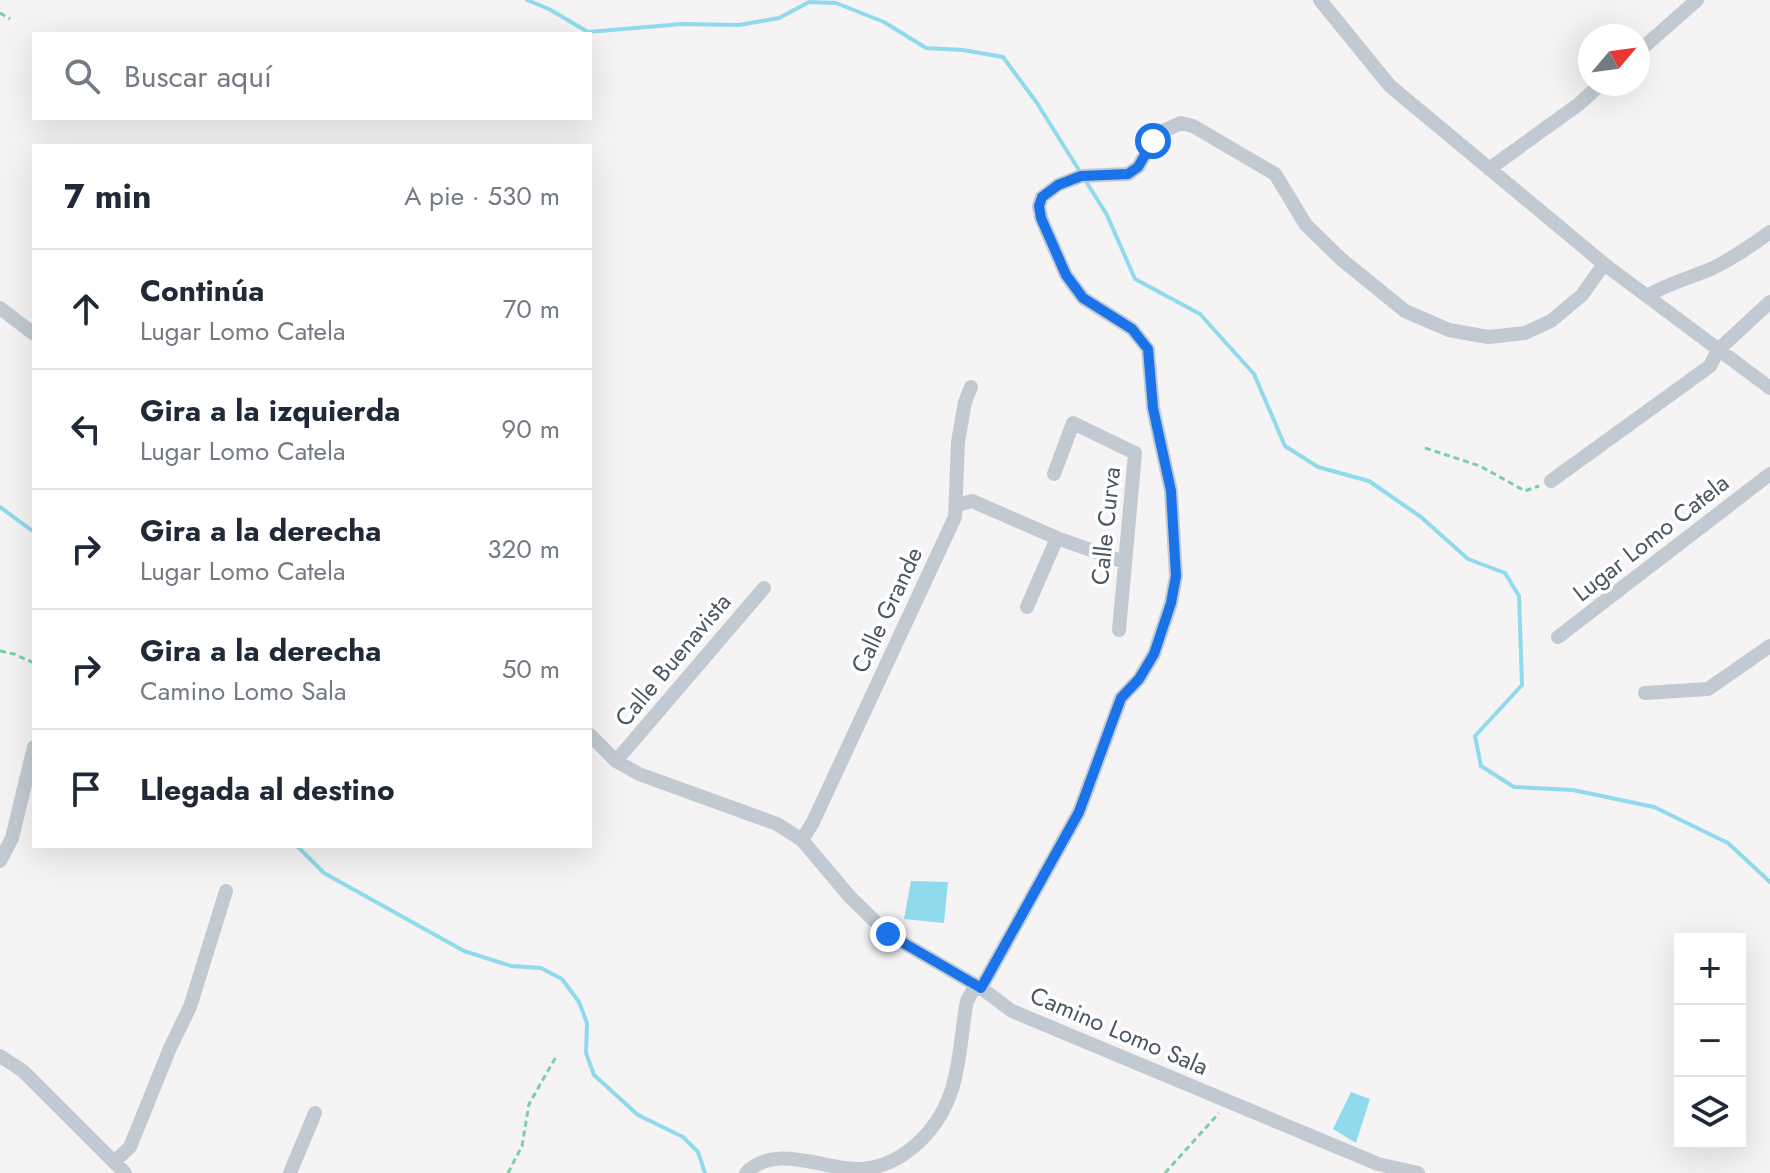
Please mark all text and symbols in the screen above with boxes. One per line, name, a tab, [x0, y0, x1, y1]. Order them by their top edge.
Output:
north arrow	[1578, 24, 1650, 96]
search box	[32, 32, 592, 120]
icon: search	[60, 54, 104, 98]
text: Buscar aquí	[124, 55, 272, 98]
route start	[1135, 123, 1171, 159]
text: 7 min	[64, 172, 152, 221]
text: A pie · 530 m	[404, 177, 560, 215]
text: Continúa	[140, 269, 264, 312]
icon: ahead	[64, 287, 108, 331]
text: 70 m	[503, 290, 560, 328]
text: Lugar Lomo Catela	[140, 312, 345, 350]
text: Gira a la izquierda	[140, 389, 400, 432]
icon: left	[64, 407, 108, 451]
text: 90 m	[501, 410, 560, 448]
text: Lugar Lomo Catela	[140, 432, 345, 470]
street label: Calle Curva	[1082, 465, 1129, 587]
street label: Lugar Lomo Catela	[1565, 465, 1736, 610]
text: Gira a la derecha	[140, 509, 381, 552]
icon: right	[64, 527, 108, 571]
text: 320 m	[487, 530, 560, 568]
street label: Calle Grande	[842, 541, 931, 679]
text: Lugar Lomo Catela	[140, 552, 345, 590]
street label: Calle Buenavista	[606, 585, 739, 734]
text: Gira a la derecha	[140, 629, 381, 672]
icon: right	[64, 647, 108, 691]
text: 50 m	[502, 650, 560, 688]
text: Camino Lomo Sala	[140, 672, 346, 710]
icon: arrive	[64, 767, 108, 811]
text: Llegada al destino	[140, 768, 395, 811]
route end	[870, 916, 906, 952]
map controls	[1674, 933, 1746, 1149]
button: +	[1674, 933, 1746, 1005]
street label: Camino Lomo Sala	[1025, 977, 1214, 1084]
button: −	[1674, 1005, 1746, 1077]
button: layers	[1674, 1077, 1746, 1149]

